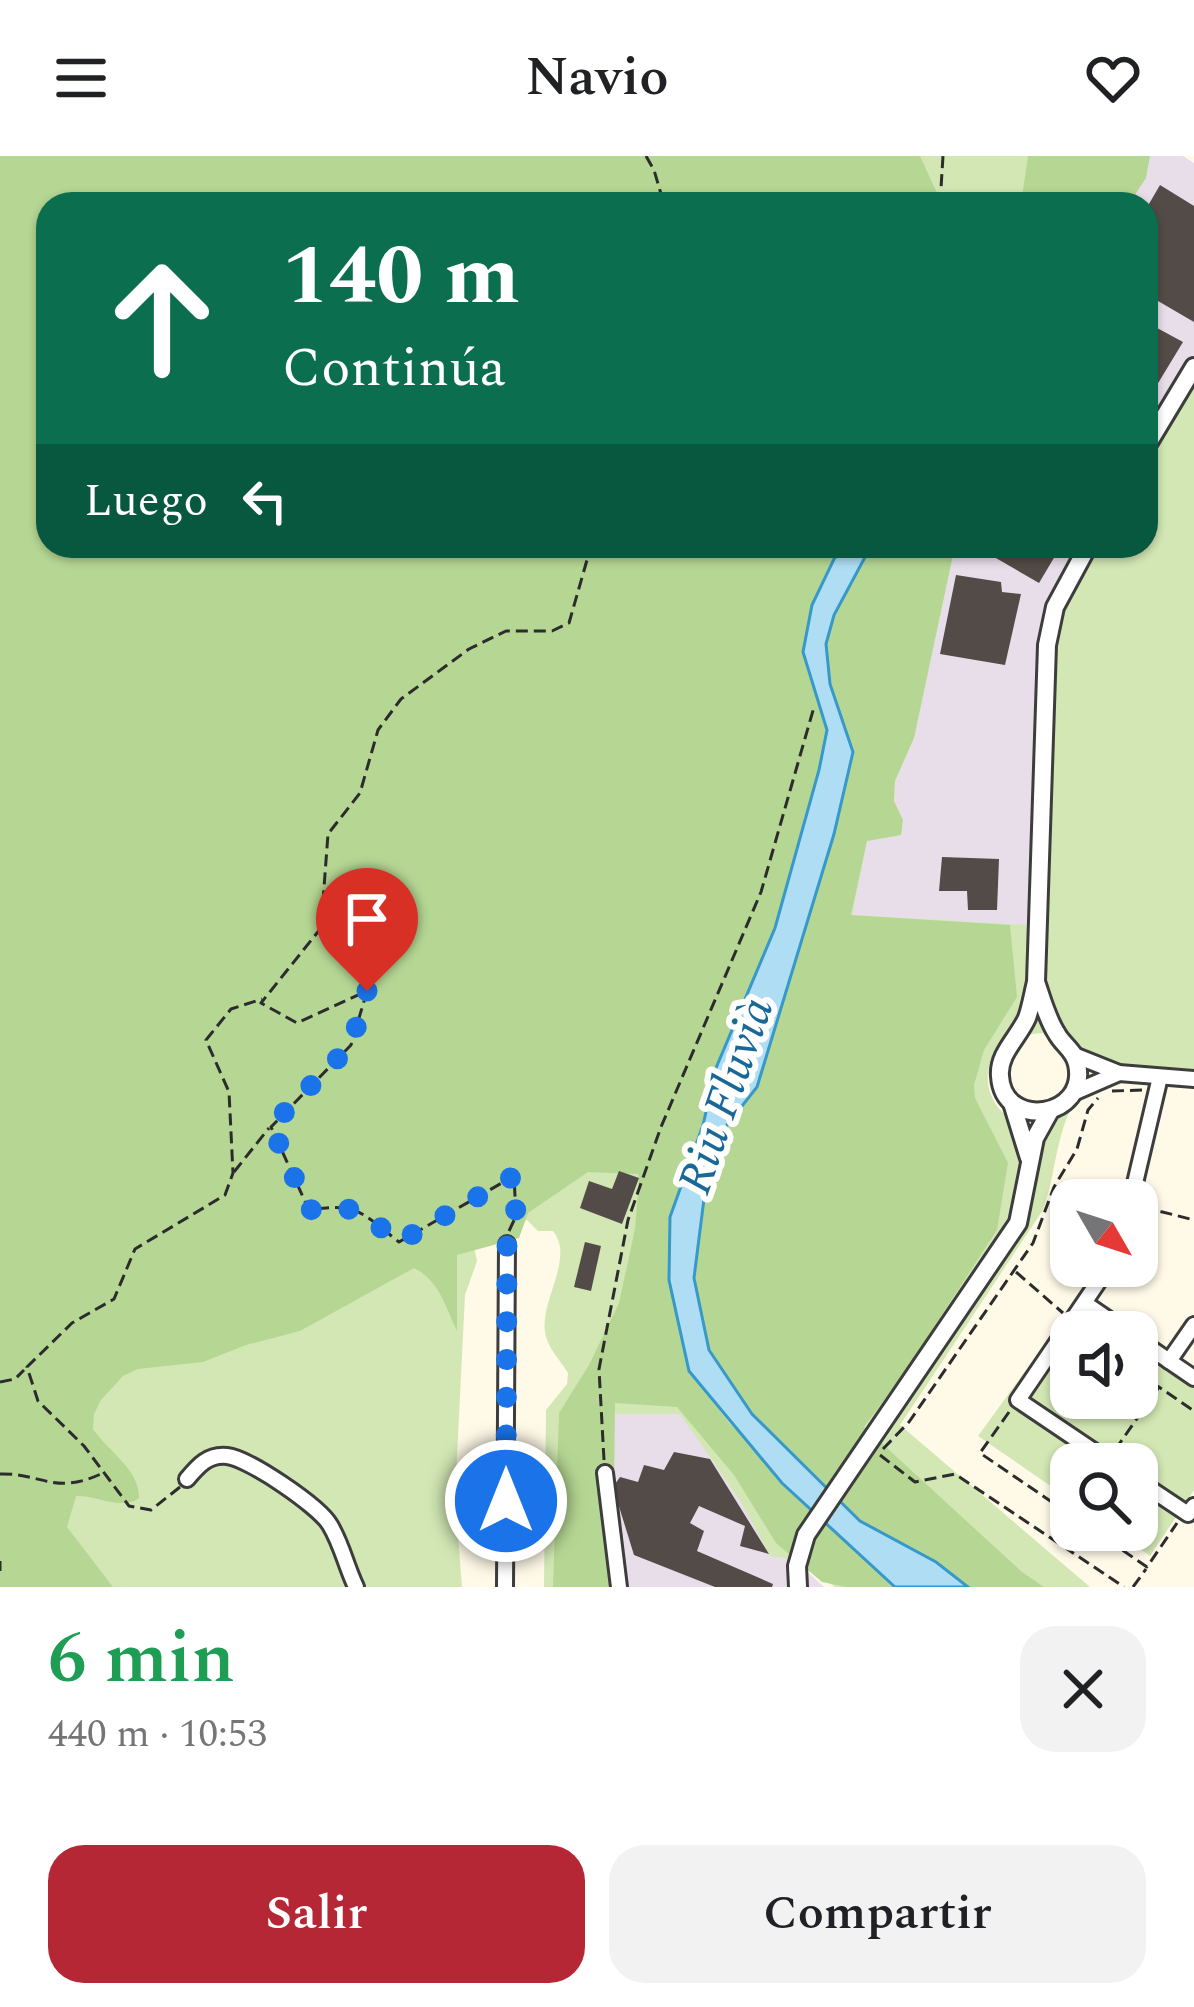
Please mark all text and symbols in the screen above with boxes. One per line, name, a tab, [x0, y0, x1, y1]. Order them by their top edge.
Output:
text: Navio	[525, 37, 669, 119]
icon: menu	[48, 45, 114, 111]
icon: heart	[1080, 45, 1146, 111]
text: 140 m	[282, 213, 520, 341]
icon: ahead	[84, 240, 240, 396]
text: Continúa	[282, 328, 506, 410]
text: Luego	[84, 467, 208, 536]
icon: left	[232, 468, 298, 534]
pin	[316, 868, 418, 991]
icon: arrive	[334, 886, 400, 952]
water label: Riu Fluvià	[659, 988, 794, 1204]
north arrow	[1050, 1179, 1158, 1287]
map controls	[1050, 1179, 1158, 1551]
button: sound	[1050, 1311, 1158, 1419]
position arrow	[443, 1438, 569, 1564]
button: search	[1050, 1443, 1158, 1551]
text: 6 min	[48, 1605, 235, 1714]
button: close	[1020, 1626, 1146, 1752]
text: 440 m · 10:53	[48, 1705, 267, 1764]
button: Salir	[48, 1845, 585, 1983]
button: Compartir	[609, 1845, 1146, 1983]

